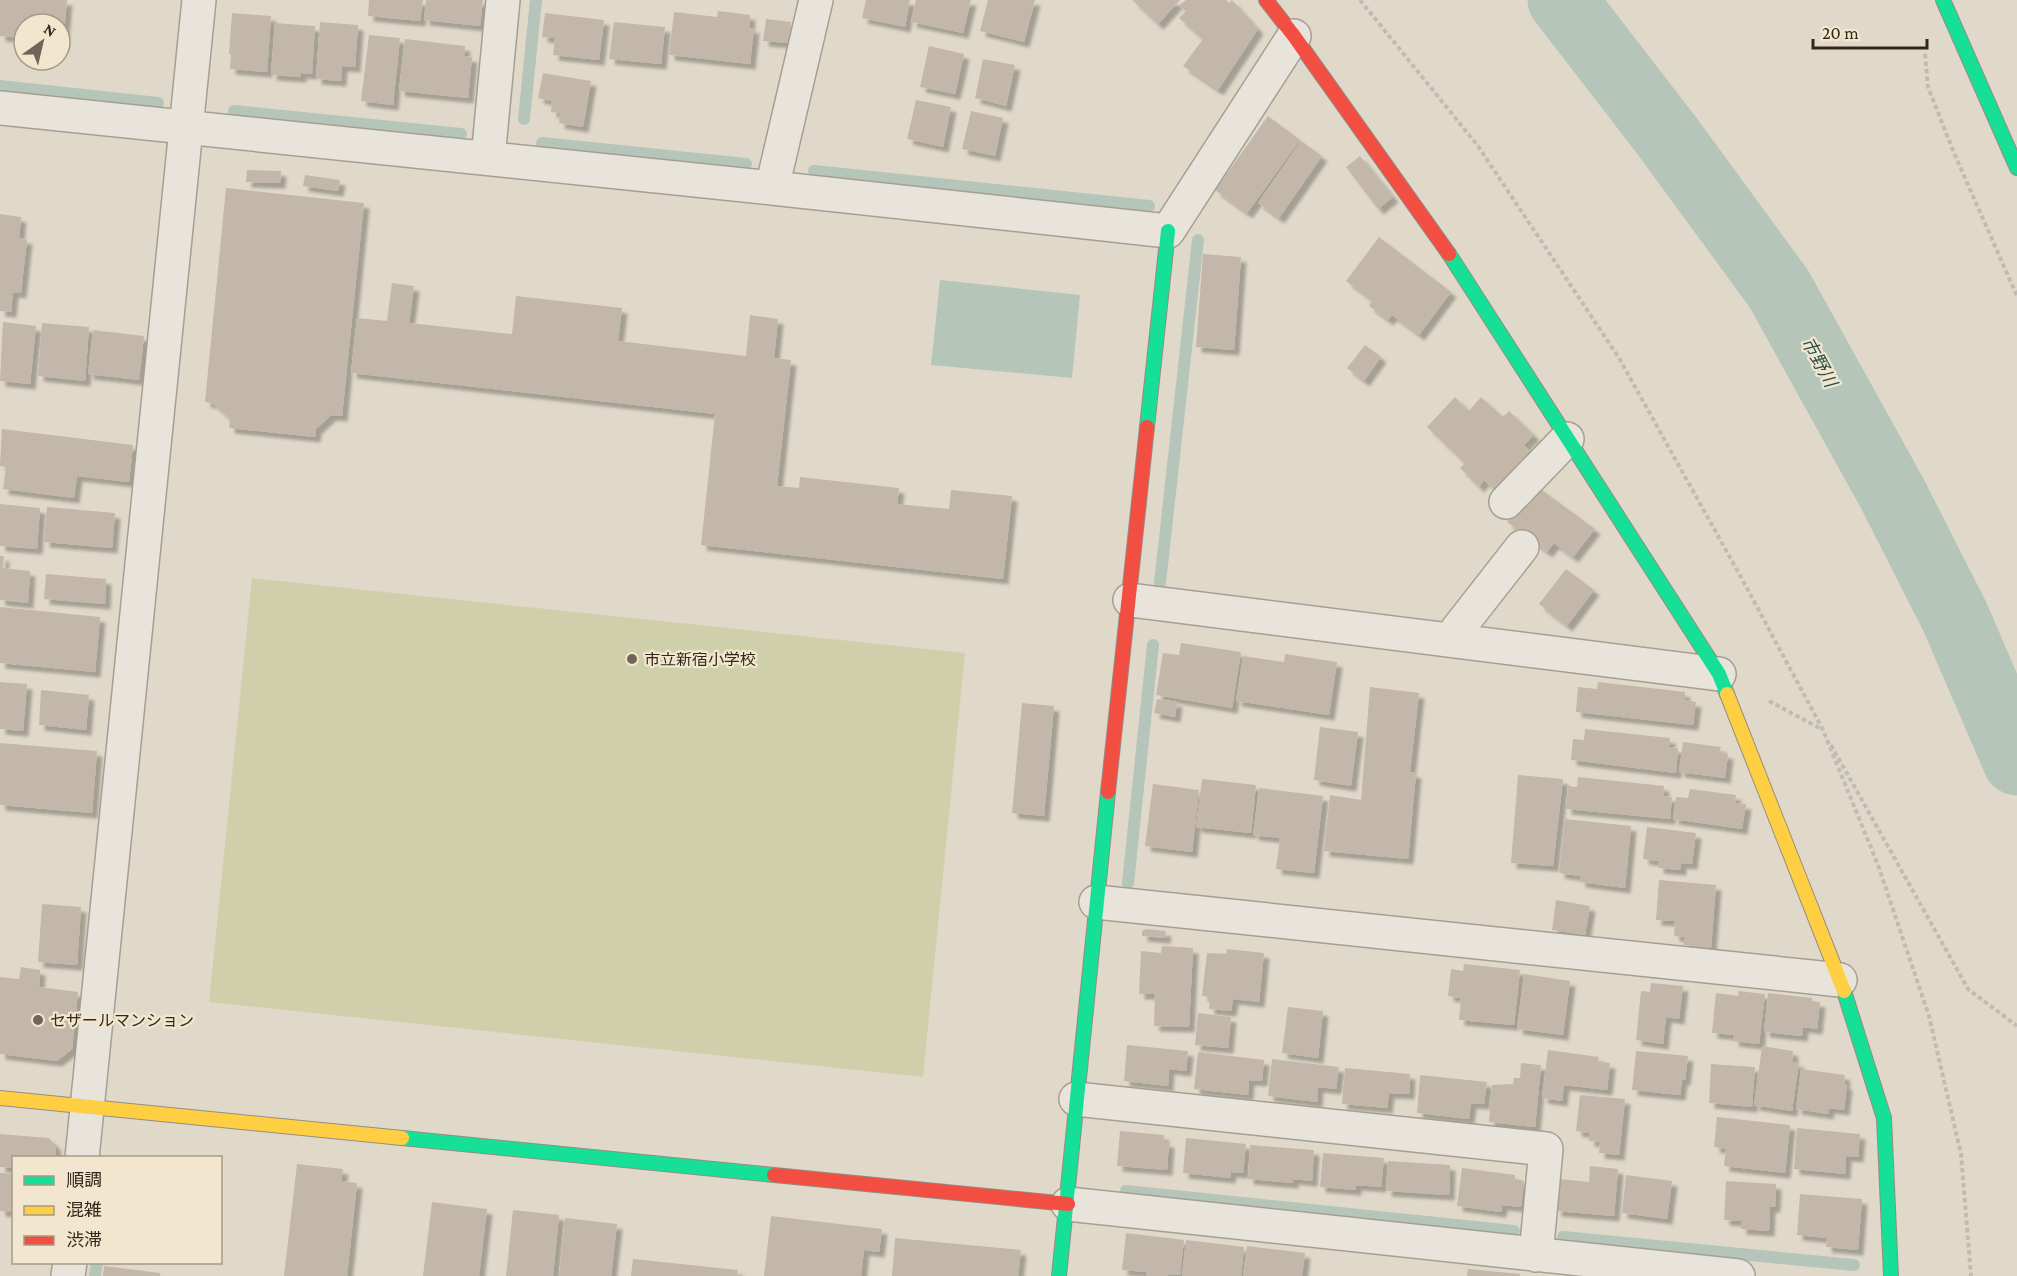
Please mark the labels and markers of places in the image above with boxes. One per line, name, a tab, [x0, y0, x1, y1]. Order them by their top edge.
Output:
place label: 市立新宿小学校	[644, 651, 756, 668]
marker: 市立新宿小学校	[625, 652, 639, 666]
place label: セザールマンション	[50, 1012, 194, 1029]
marker: セザールマンション	[31, 1013, 45, 1027]

